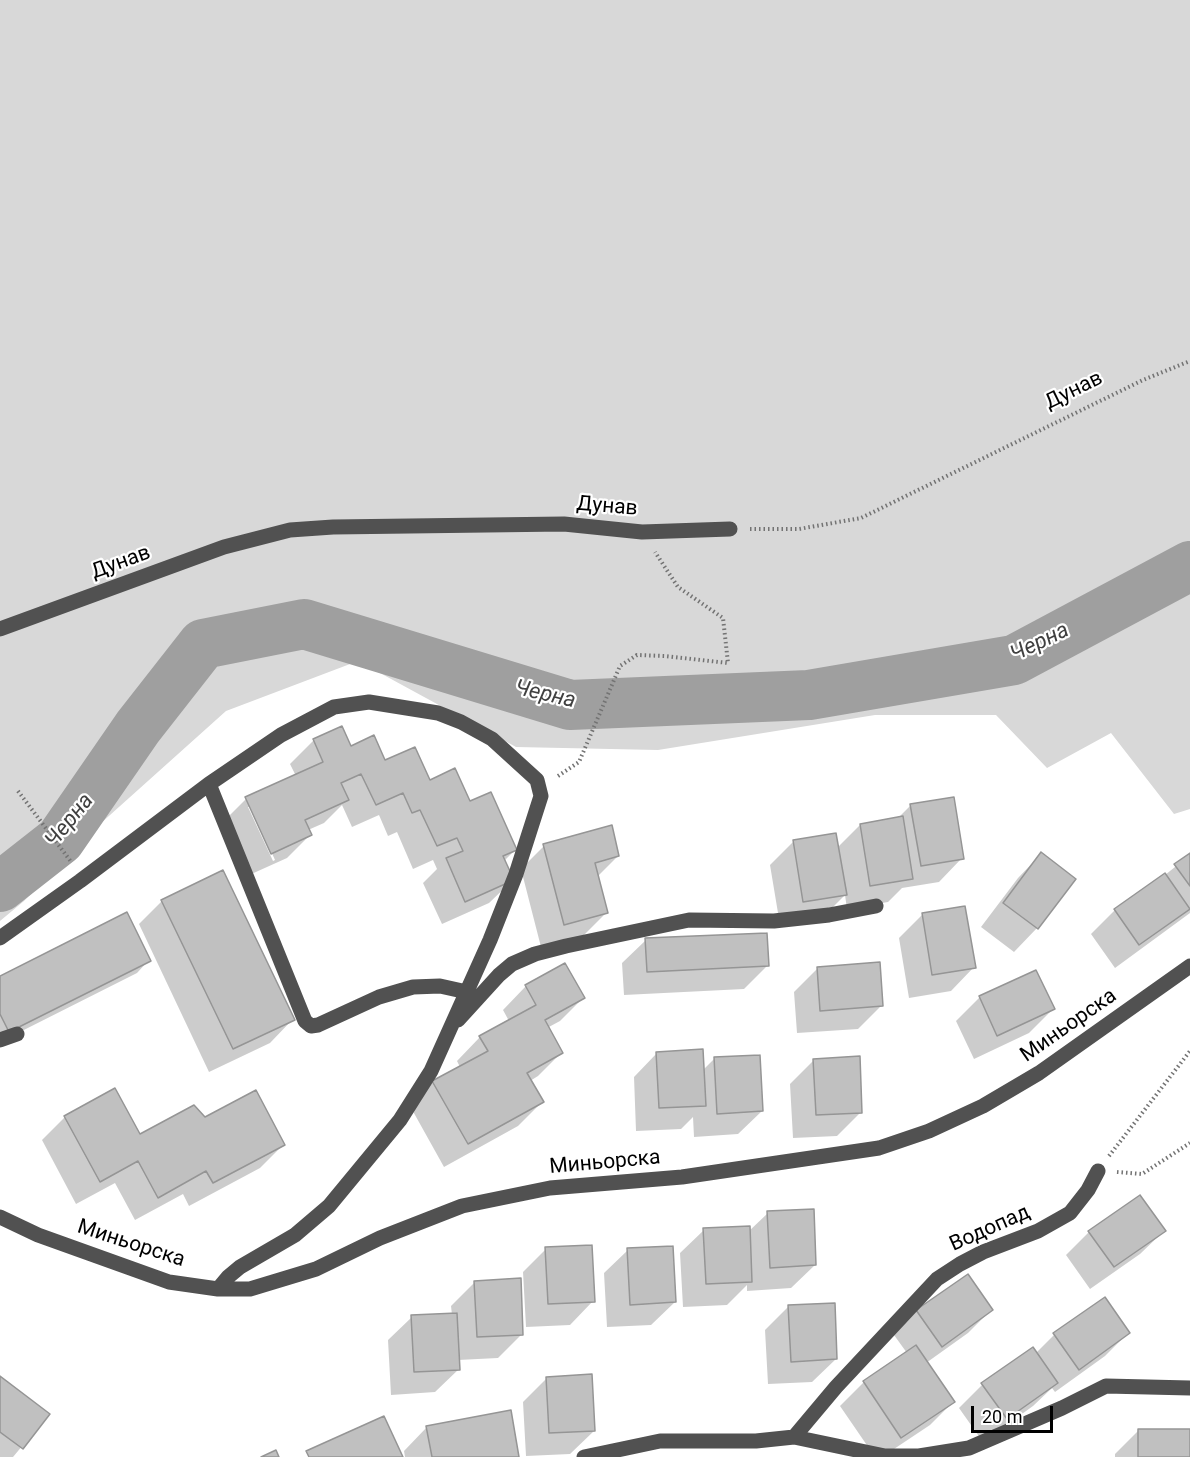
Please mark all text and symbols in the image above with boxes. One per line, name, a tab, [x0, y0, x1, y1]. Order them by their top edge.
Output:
street label: Дунав	[1041, 366, 1107, 416]
street label: Дунав	[575, 492, 639, 522]
street label: Дунав	[88, 541, 154, 585]
water label: Черна	[1006, 618, 1074, 668]
water label: Черна	[512, 675, 578, 715]
water label: Черна	[40, 789, 100, 853]
street label: Миньорска	[1016, 984, 1122, 1068]
street label: Миньорска	[548, 1146, 662, 1180]
street label: Водопад	[946, 1200, 1034, 1258]
street label: Миньорска	[74, 1215, 188, 1273]
scale bar	[974, 1394, 1056, 1432]
text: 20 m	[982, 1406, 1022, 1427]

